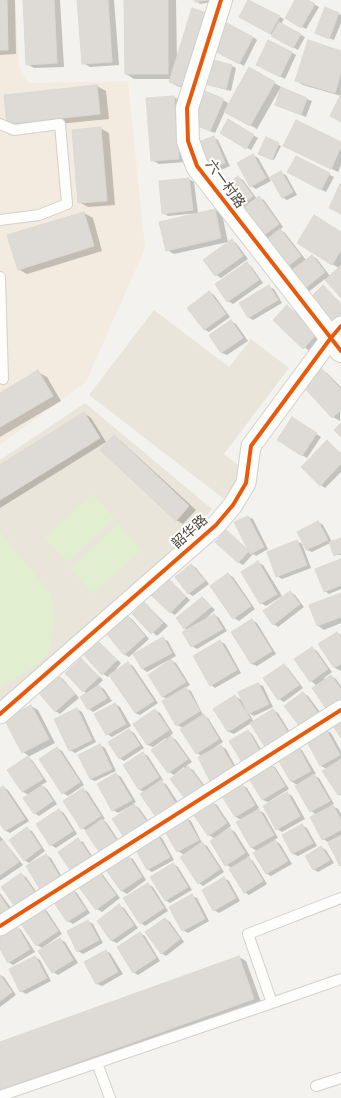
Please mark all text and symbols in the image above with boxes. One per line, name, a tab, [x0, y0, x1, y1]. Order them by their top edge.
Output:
street label: 六一村路	[202, 156, 248, 212]
street label: 韶华路	[169, 512, 211, 552]

